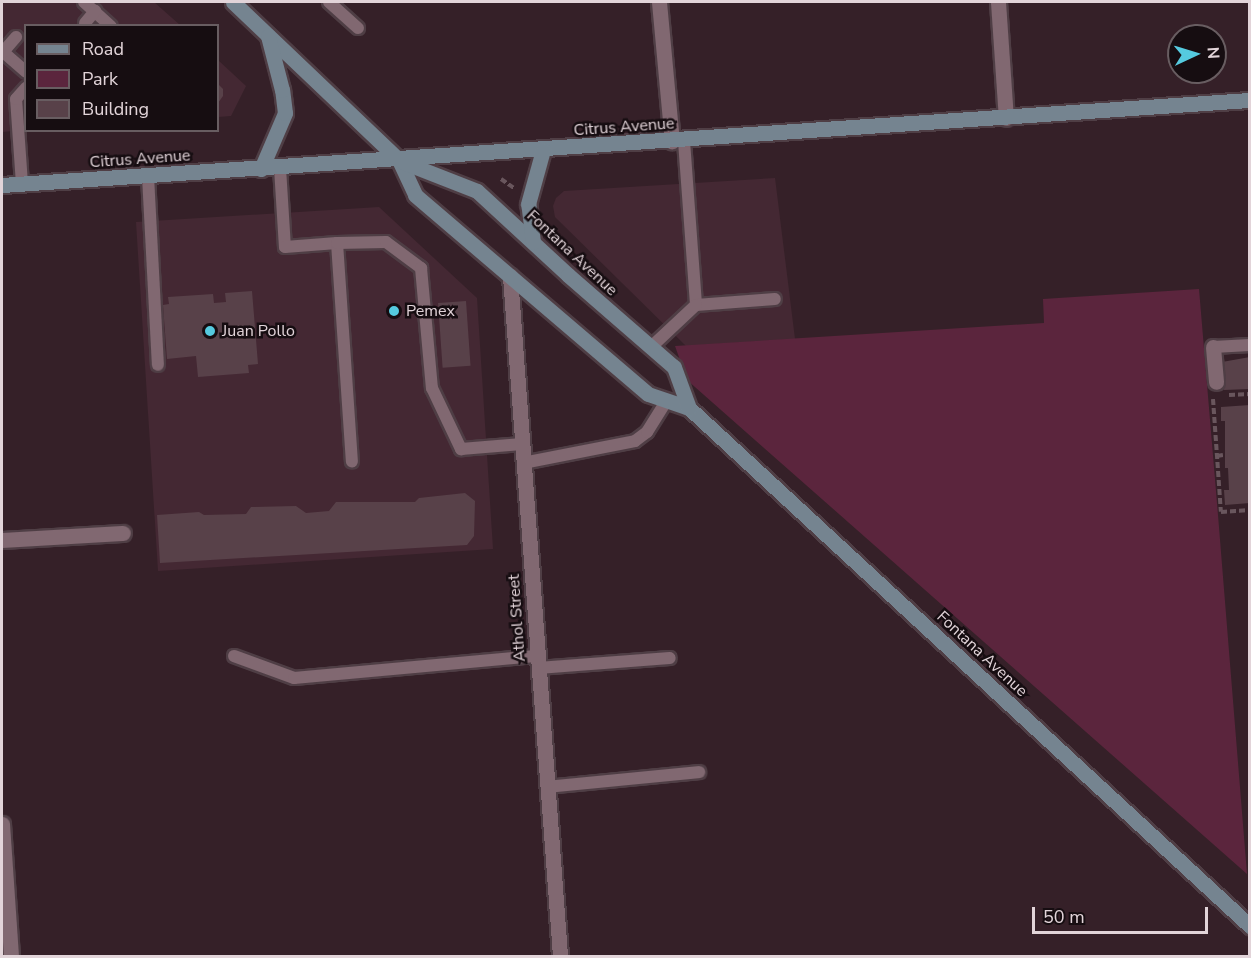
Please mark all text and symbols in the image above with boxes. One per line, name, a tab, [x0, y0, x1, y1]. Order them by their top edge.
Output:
legend	[24, 24, 219, 132]
north arrow	[1167, 24, 1227, 84]
text: Road	[82, 37, 124, 61]
text: N	[1202, 46, 1224, 60]
text: Park	[82, 67, 118, 91]
text: Building	[82, 97, 149, 121]
street label: Citrus Avenue	[573, 114, 675, 140]
street label: Citrus Avenue	[89, 146, 191, 172]
street label: Fontana Avenue	[523, 206, 621, 300]
place label: Pemex	[406, 301, 455, 321]
marker: Pemex	[387, 304, 401, 318]
place label: Juan Pollo	[222, 321, 295, 341]
marker: Juan Pollo	[203, 324, 217, 338]
street label: Athol Street	[504, 574, 530, 662]
street label: Fontana Avenue	[933, 607, 1031, 701]
scale bar	[1035, 895, 1210, 933]
text: 50 m	[1043, 905, 1085, 929]

